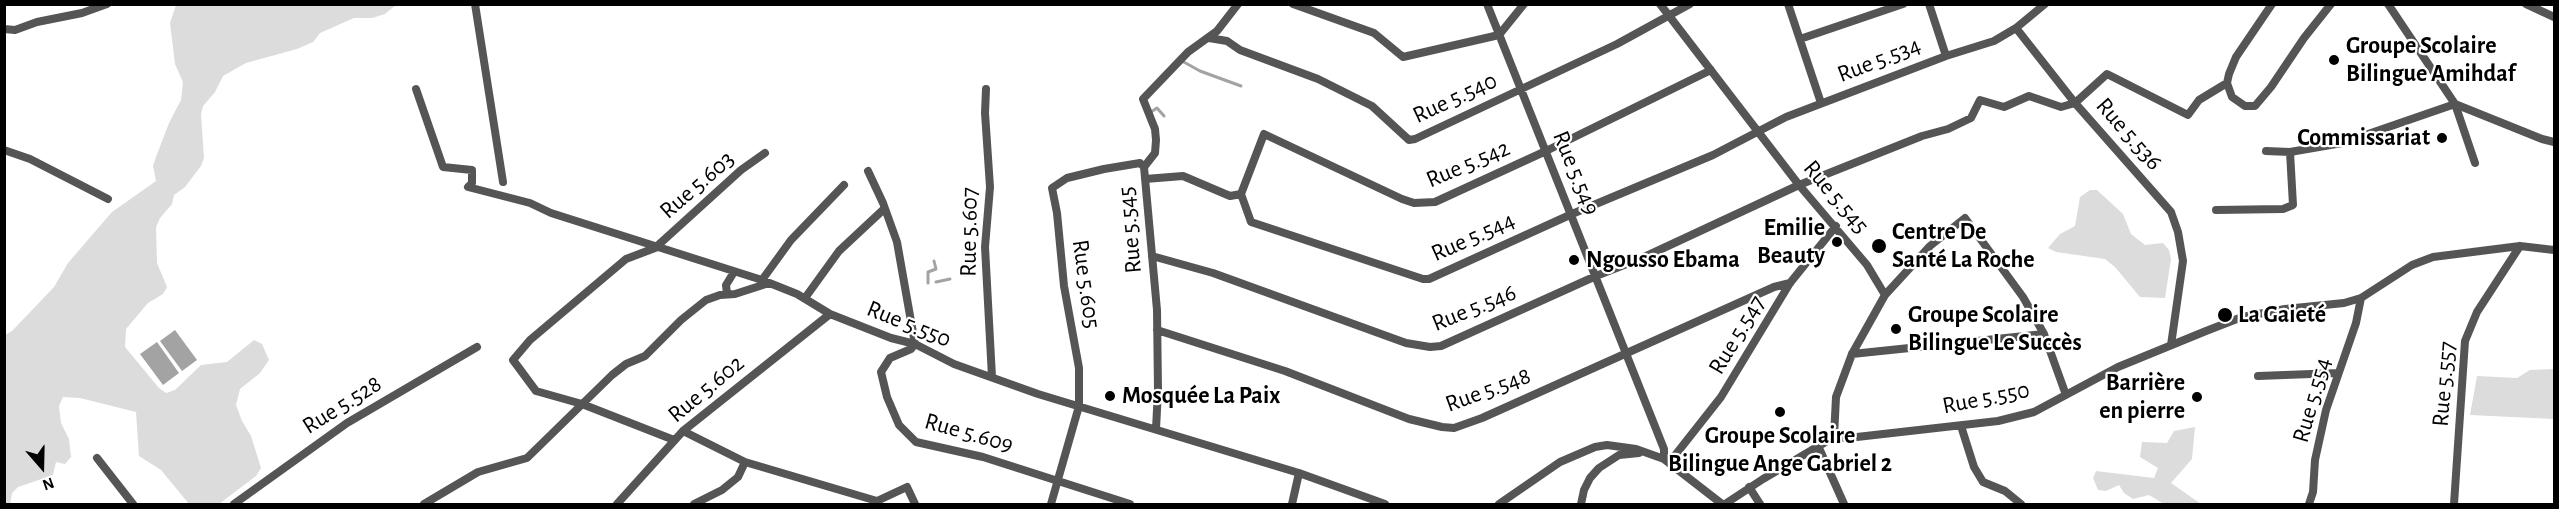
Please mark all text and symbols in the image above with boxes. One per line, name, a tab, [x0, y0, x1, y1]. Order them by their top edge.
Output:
street label: Rue 5.534	[1833, 31, 1925, 89]
place label: Groupe Scolaire Bilingue Amihdaf	[2346, 32, 2515, 88]
marker: Groupe Scolaire Bilingue Amihdaf	[2327, 53, 2341, 67]
street label: Rue 5.540	[1408, 66, 1502, 130]
street label: Rue 5.536	[2090, 92, 2168, 176]
place label: Commissariat	[2297, 124, 2430, 152]
street label: Rue 5.549	[1546, 127, 1606, 219]
marker: Commissariat	[2435, 131, 2449, 145]
street label: Rue 5.542	[1422, 134, 1514, 194]
street label: Rue 5.603	[654, 145, 740, 225]
street label: Rue 5.545	[1797, 154, 1875, 240]
street label: Rue 5.545	[1112, 185, 1148, 275]
street label: Rue 5.607	[954, 187, 984, 277]
street label: Rue 5.544	[1427, 206, 1519, 268]
place label: Emilie Beauty	[1757, 214, 1825, 270]
place label: Centre De Santé La Roche	[1892, 218, 2035, 274]
marker: Emilie Beauty	[1830, 235, 1844, 249]
marker: Centre De Santé La Roche	[1870, 237, 1888, 255]
street label: Rue 5.605	[1066, 238, 1106, 330]
place label: Ngousso Ebama	[1586, 246, 1740, 274]
marker: Ngousso Ebama	[1567, 253, 1581, 267]
street label: Rue 5.546	[1428, 278, 1520, 338]
street label: Rue 5.547	[1702, 290, 1772, 380]
street label: Rue 5.550	[863, 294, 955, 354]
place label: Groupe Scolaire Bilingue Le Succès	[1908, 301, 2082, 357]
place label: La Gaieté	[2238, 301, 2326, 329]
marker: La Gaieté	[2216, 306, 2234, 324]
marker: Groupe Scolaire Bilingue Le Succès	[1889, 322, 1903, 336]
street label: Rue 5.557	[2426, 340, 2462, 428]
street label: Rue 5.602	[662, 349, 750, 429]
street label: Rue 5.554	[2286, 354, 2338, 446]
street label: Rue 5.548	[1441, 361, 1535, 419]
street label: Rue 5.528	[297, 369, 387, 441]
place label: Barrière en pierre	[2099, 369, 2185, 425]
street label: Rue 5.550	[1940, 375, 2032, 421]
place label: Mosquée La Paix	[1122, 382, 1280, 410]
marker: Mosquée La Paix	[1103, 389, 1117, 403]
marker: Barrière en pierre	[2190, 390, 2204, 404]
marker: Groupe Scolaire Bilingue Ange Gabriel 2	[1773, 405, 1787, 419]
street label: Rue 5.609	[921, 407, 1017, 459]
place label: Groupe Scolaire Bilingue Ange Gabriel 2	[1668, 422, 1892, 478]
north arrow	[12, 437, 72, 497]
text: N	[40, 474, 56, 493]

